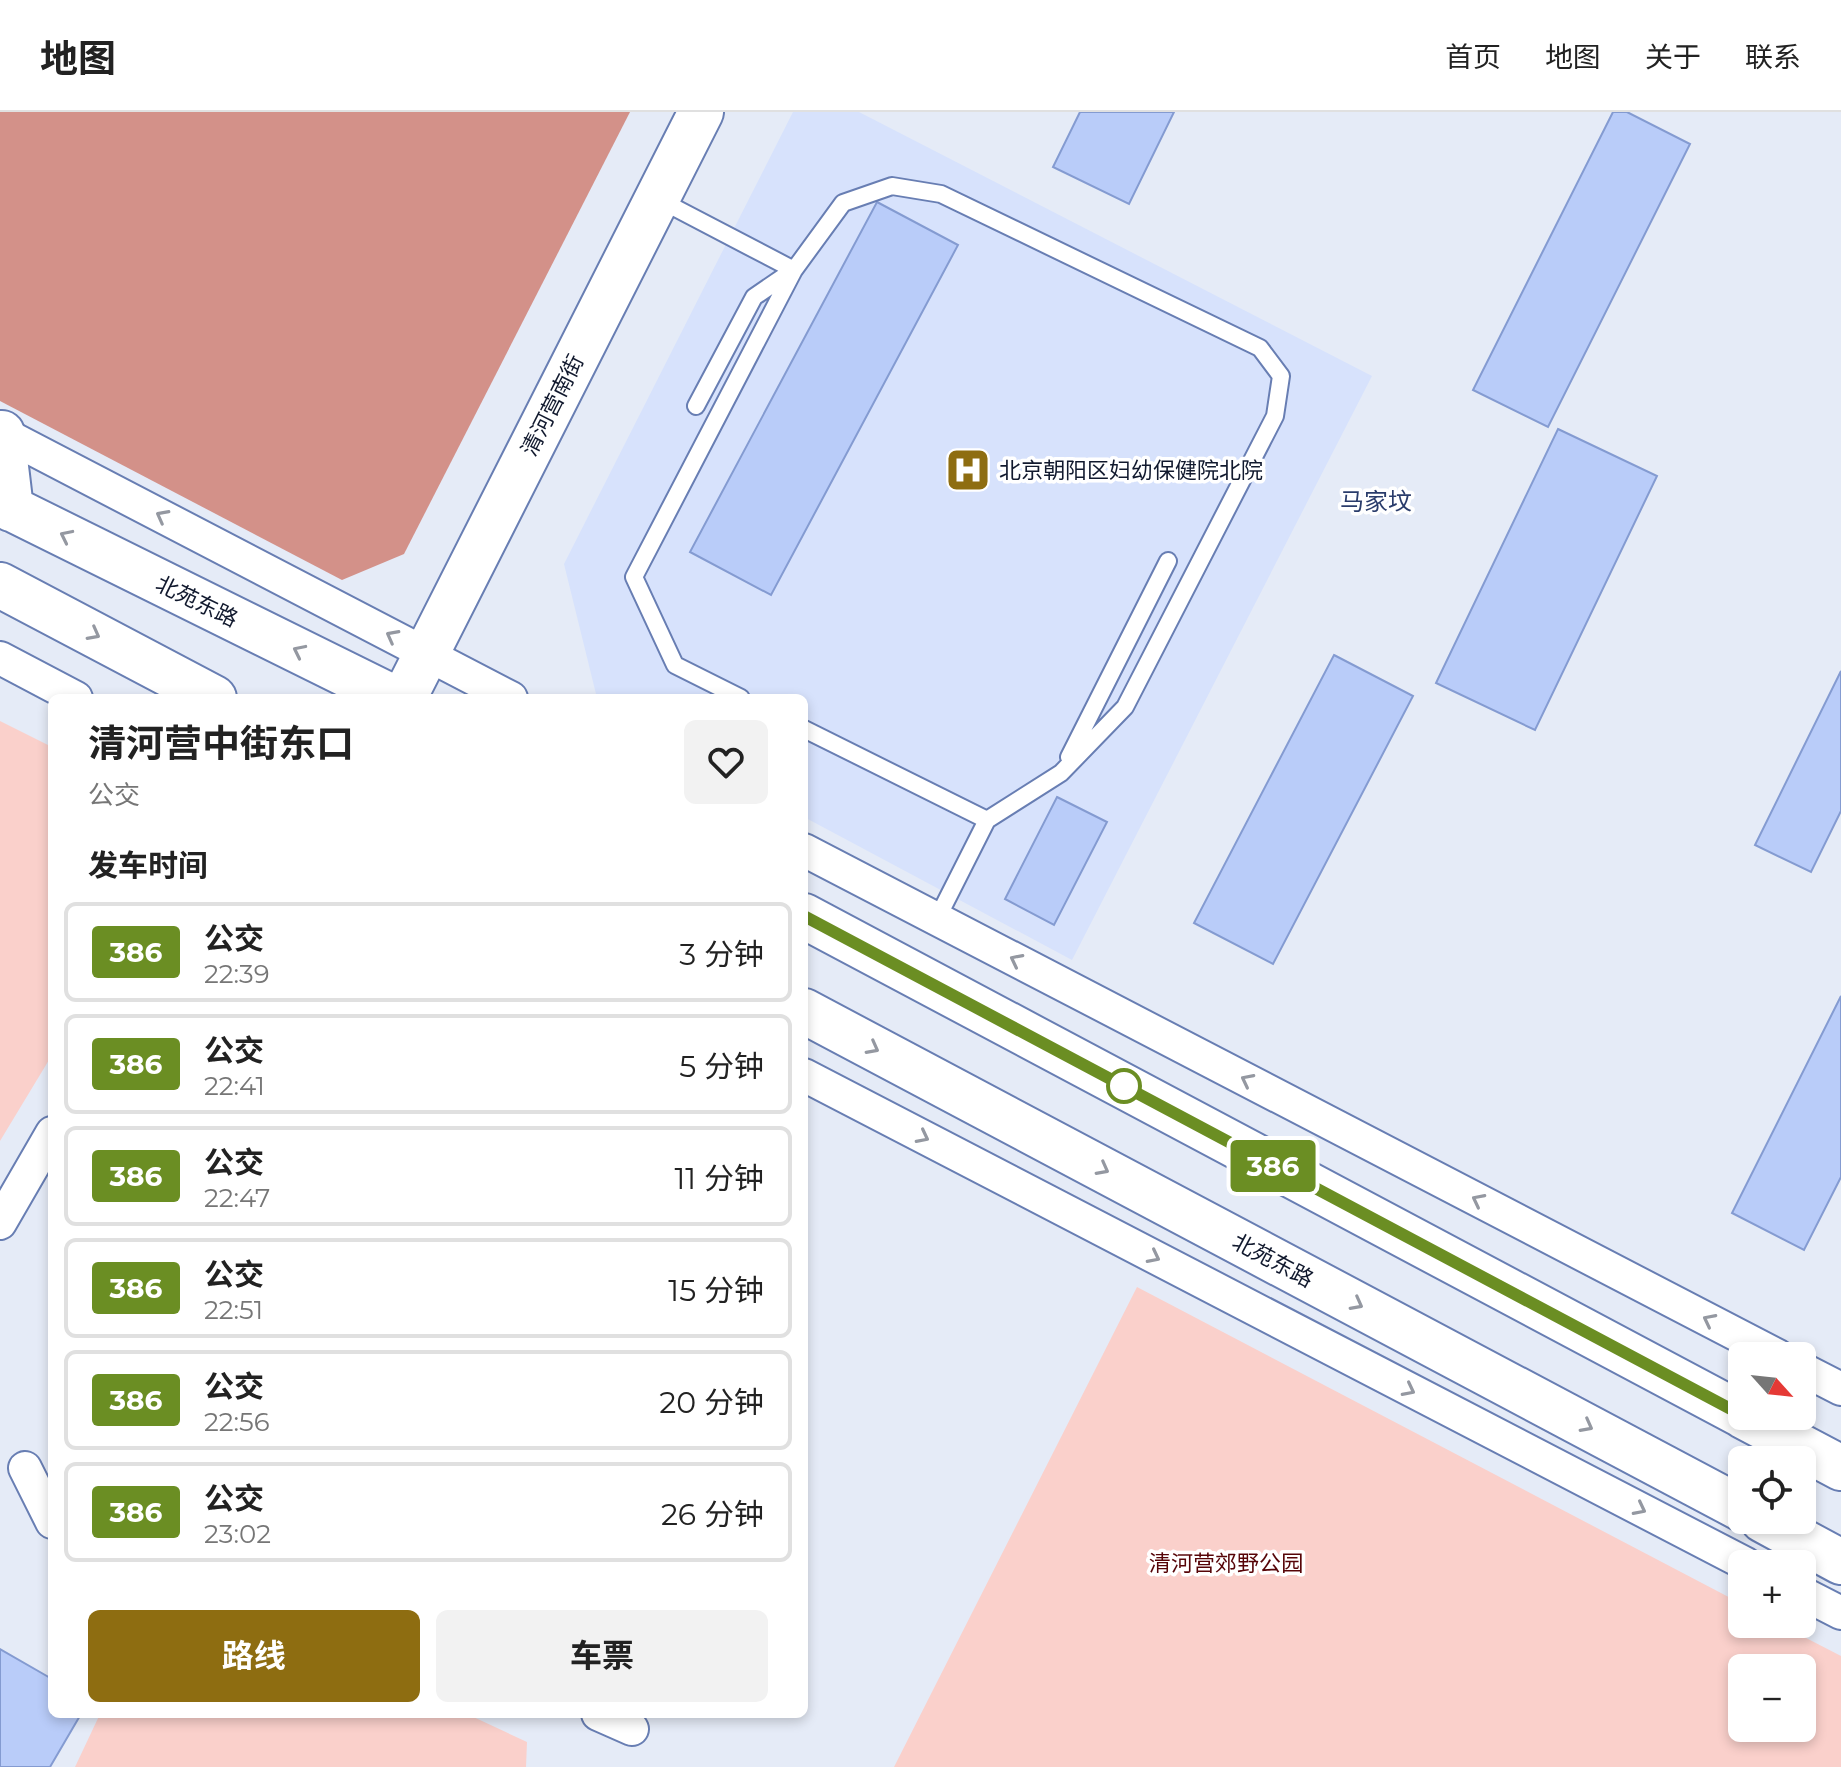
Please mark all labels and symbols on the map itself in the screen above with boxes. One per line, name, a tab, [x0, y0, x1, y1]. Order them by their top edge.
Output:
street label: 清河营南街	[515, 350, 589, 460]
hospital icon: 北京朝阳区妇幼保健院北院	[944, 446, 992, 494]
place label: 北京朝阳区妇幼保健院北院	[999, 457, 1263, 484]
district label: 马家坟	[1340, 487, 1412, 516]
one-way arrow	[155, 510, 170, 525]
one-way arrow	[59, 530, 74, 545]
street label: 北苑东路	[151, 570, 242, 633]
one-way arrow	[85, 625, 100, 640]
one-way arrow	[386, 631, 400, 646]
one-way arrow	[292, 645, 307, 661]
one-way arrow	[1010, 955, 1025, 970]
one-way arrow	[865, 1038, 879, 1053]
unlabelled marker	[1107, 1069, 1141, 1103]
one-way arrow	[1241, 1075, 1256, 1090]
one-way arrow	[915, 1128, 929, 1143]
line badge: 386	[1227, 1140, 1319, 1192]
one-way arrow	[1094, 1160, 1109, 1175]
one-way arrow	[1471, 1195, 1486, 1210]
street label: 北苑东路	[1228, 1228, 1318, 1293]
one-way arrow	[1145, 1247, 1160, 1262]
one-way arrow	[1349, 1295, 1363, 1310]
one-way arrow	[1702, 1314, 1717, 1330]
north arrow	[1728, 1342, 1816, 1430]
one-way arrow	[1401, 1380, 1416, 1395]
one-way arrow	[1578, 1417, 1593, 1432]
one-way arrow	[1632, 1500, 1647, 1515]
park label: 清河营郊野公园	[1149, 1550, 1303, 1577]

